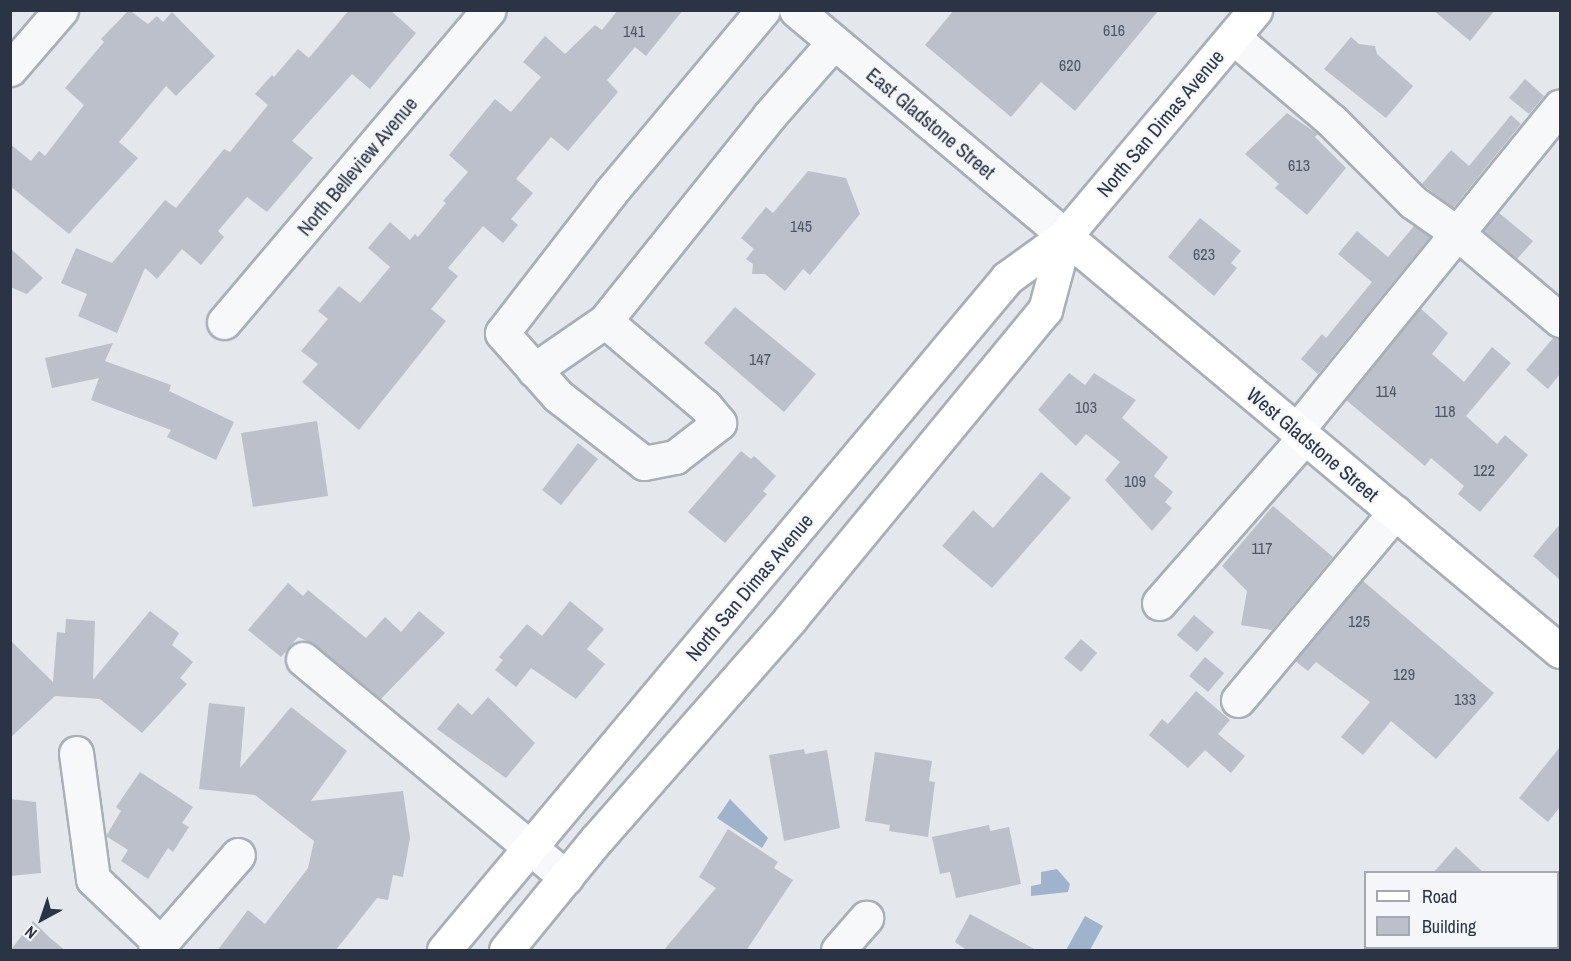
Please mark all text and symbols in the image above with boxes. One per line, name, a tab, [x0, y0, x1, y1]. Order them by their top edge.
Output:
house number: 616	[1103, 20, 1125, 40]
house number: 141	[623, 21, 645, 41]
street label: North San Dimas Avenue	[1091, 44, 1229, 202]
house number: 620	[1059, 55, 1081, 75]
street label: East Gladstone Street	[862, 62, 1000, 184]
street label: North Belleview Avenue	[292, 91, 422, 241]
house number: 613	[1288, 155, 1310, 175]
house number: 145	[790, 216, 812, 236]
house number: 623	[1193, 244, 1215, 264]
house number: 147	[749, 349, 771, 369]
house number: 114	[1376, 381, 1396, 401]
street label: West Gladstone Street	[1242, 382, 1384, 506]
house number: 103	[1075, 397, 1097, 417]
house number: 118	[1435, 401, 1455, 421]
house number: 122	[1473, 460, 1495, 480]
house number: 109	[1124, 471, 1146, 491]
street label: North San Dimas Avenue	[680, 508, 818, 666]
house number: 117	[1252, 538, 1272, 558]
house number: 125	[1348, 611, 1370, 631]
house number: 129	[1393, 664, 1415, 684]
house number: 133	[1454, 689, 1476, 709]
legend	[1364, 871, 1559, 949]
text: Road	[1422, 884, 1457, 909]
north arrow	[12, 889, 72, 949]
text: Building	[1422, 914, 1476, 939]
text: N	[20, 921, 41, 944]

